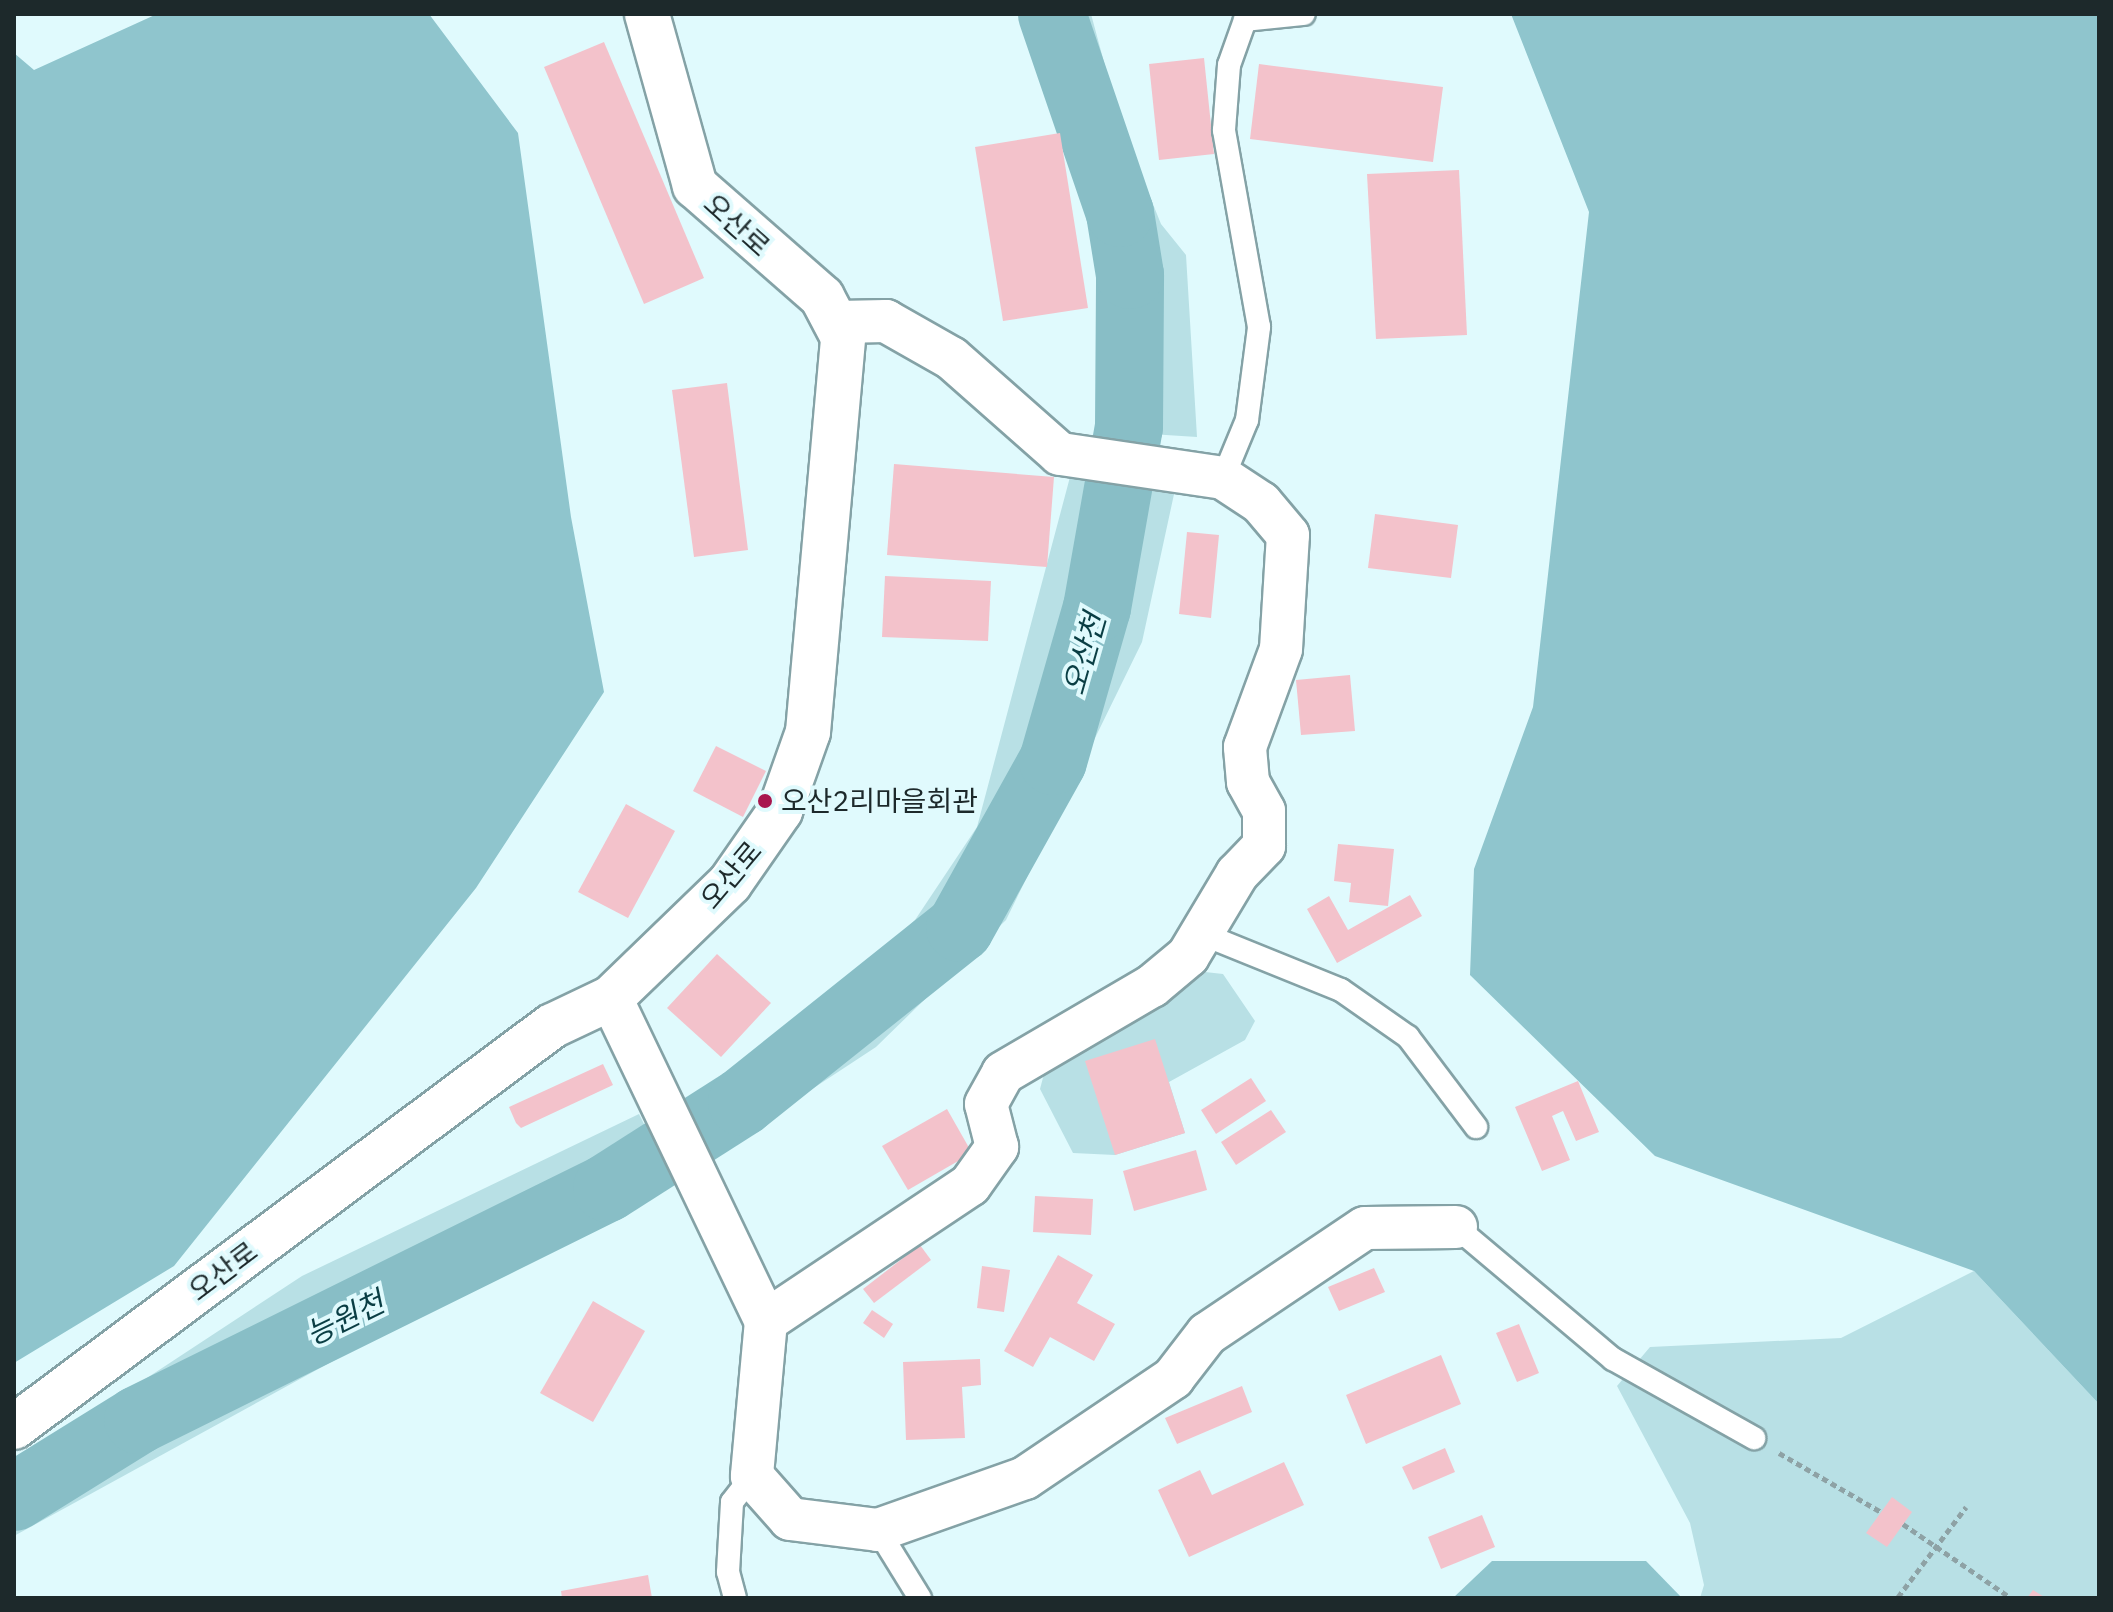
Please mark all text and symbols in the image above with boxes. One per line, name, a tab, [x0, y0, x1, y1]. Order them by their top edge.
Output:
street label: 오산로	[697, 187, 777, 263]
water label: 오산천	[1055, 609, 1113, 699]
place label: 오산2리마을회관	[781, 784, 978, 818]
marker: 오산2리마을회관	[756, 792, 774, 810]
street label: 오산로	[693, 835, 769, 915]
street label: 오산로	[182, 1234, 264, 1308]
water label: 능원천	[300, 1284, 390, 1352]

